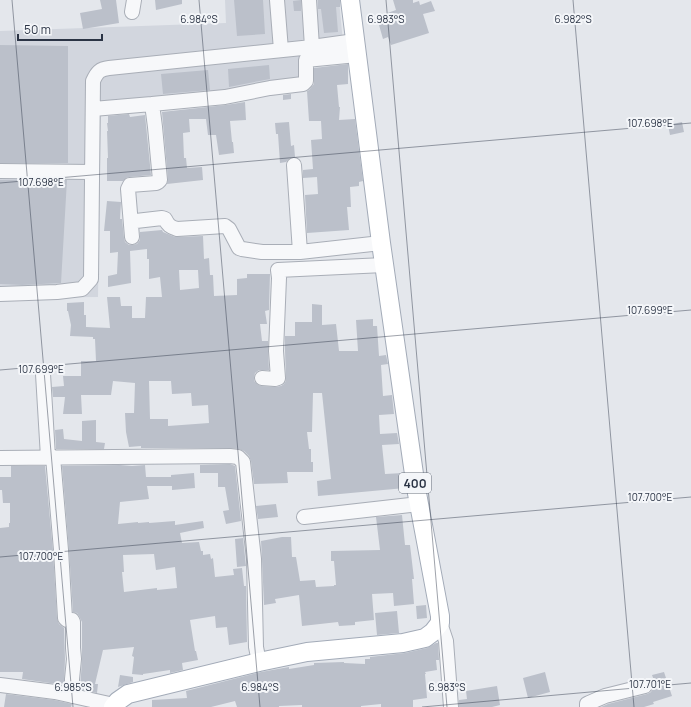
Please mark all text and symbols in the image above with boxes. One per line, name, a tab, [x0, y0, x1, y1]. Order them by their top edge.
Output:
text: 6.984°S	[180, 12, 218, 26]
text: 6.983°S	[368, 12, 404, 26]
text: 6.982°S	[554, 12, 592, 26]
scale bar	[18, 16, 102, 42]
text: 50 m	[24, 21, 51, 38]
text: 107.698°E	[627, 116, 673, 130]
text: 107.698°E	[18, 175, 64, 189]
text: 107.699°E	[627, 303, 673, 317]
text: 107.699°E	[18, 362, 64, 376]
road number: 400	[399, 473, 431, 493]
text: 107.700°E	[628, 490, 672, 504]
text: 107.700°E	[19, 549, 63, 563]
text: 107.701°E	[629, 677, 671, 691]
text: 6.985°S	[54, 680, 92, 694]
text: 6.984°S	[241, 680, 279, 694]
text: 6.983°S	[429, 680, 465, 694]

